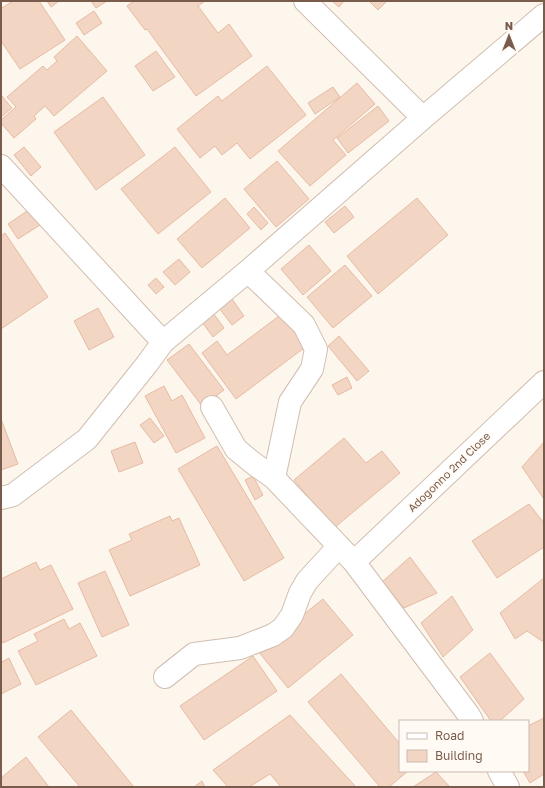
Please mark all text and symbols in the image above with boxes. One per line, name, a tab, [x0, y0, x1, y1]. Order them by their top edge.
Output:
north arrow	[489, 16, 529, 56]
text: N	[505, 19, 513, 32]
street label: Adogonno 2nd Close	[405, 429, 492, 514]
legend	[399, 720, 529, 772]
text: Road	[435, 728, 464, 743]
text: Building	[435, 748, 483, 763]

